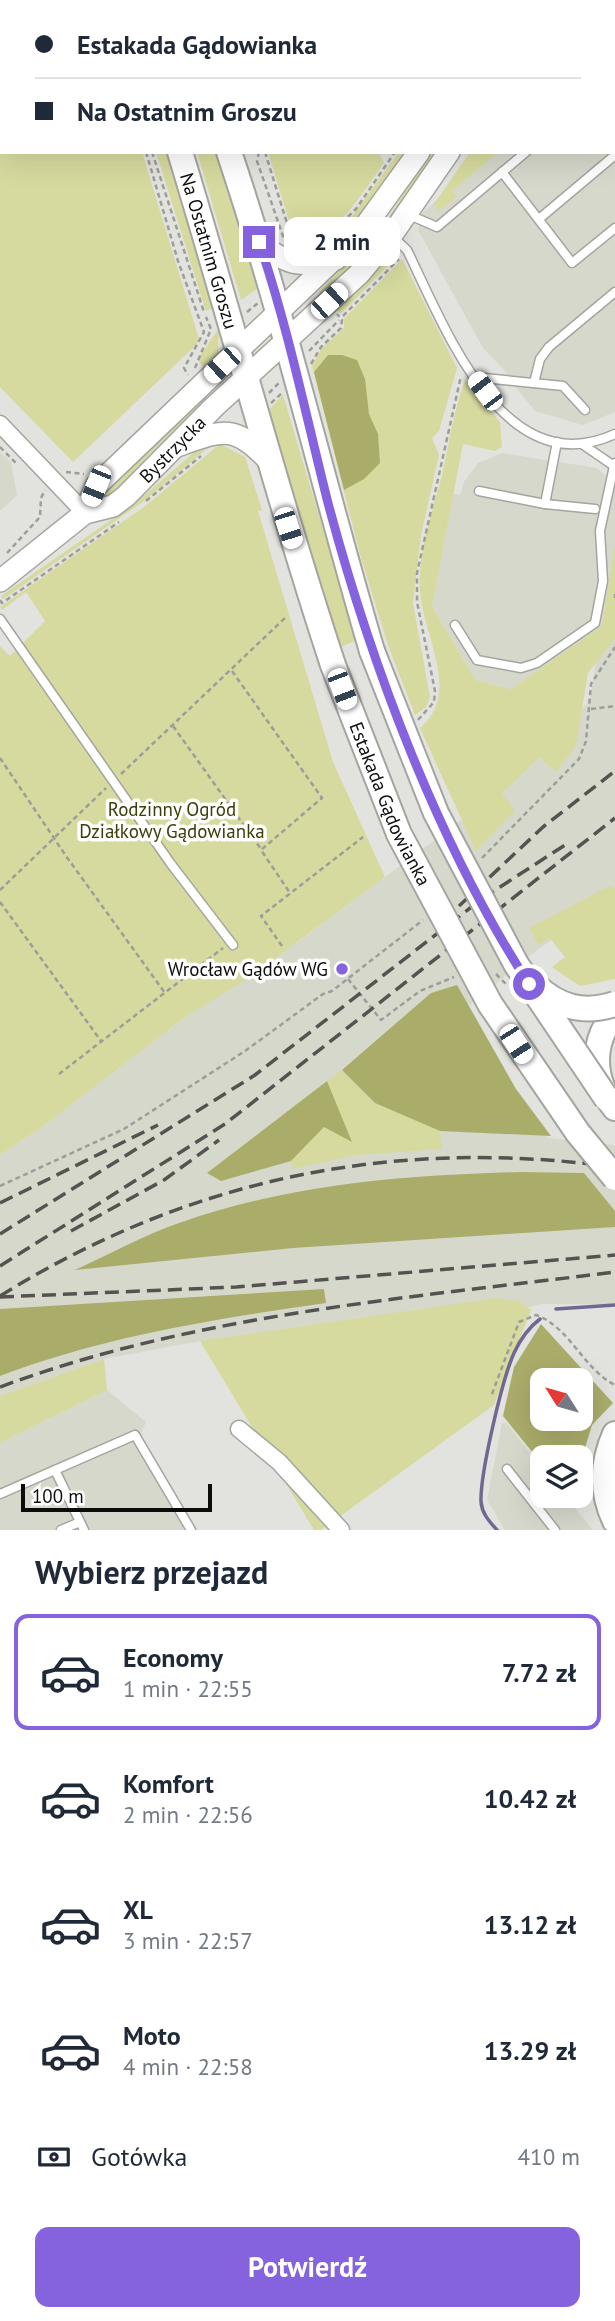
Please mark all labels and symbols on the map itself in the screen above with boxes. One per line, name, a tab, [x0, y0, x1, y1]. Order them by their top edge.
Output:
street label: Na Ostatnim Groszu	[175, 170, 243, 332]
callout: 2 min	[284, 218, 399, 266]
route end	[243, 226, 275, 258]
car	[307, 279, 352, 323]
car	[200, 343, 245, 387]
car	[464, 368, 507, 414]
street label: Bystrzycka	[134, 410, 211, 488]
car	[79, 463, 114, 509]
car	[272, 505, 305, 551]
car	[325, 666, 360, 712]
street label: Estakada Gądowianka	[344, 718, 436, 890]
park label: Rodzinny Ogród Działkowy Gądowianka	[79, 797, 265, 843]
place label: Wrocław Gądów WG	[168, 957, 328, 981]
marker: Wrocław Gądów WG	[334, 961, 350, 977]
route start	[513, 968, 545, 1000]
car	[496, 1021, 537, 1067]
north arrow	[530, 1368, 593, 1432]
scale bar	[21, 1481, 212, 1513]

